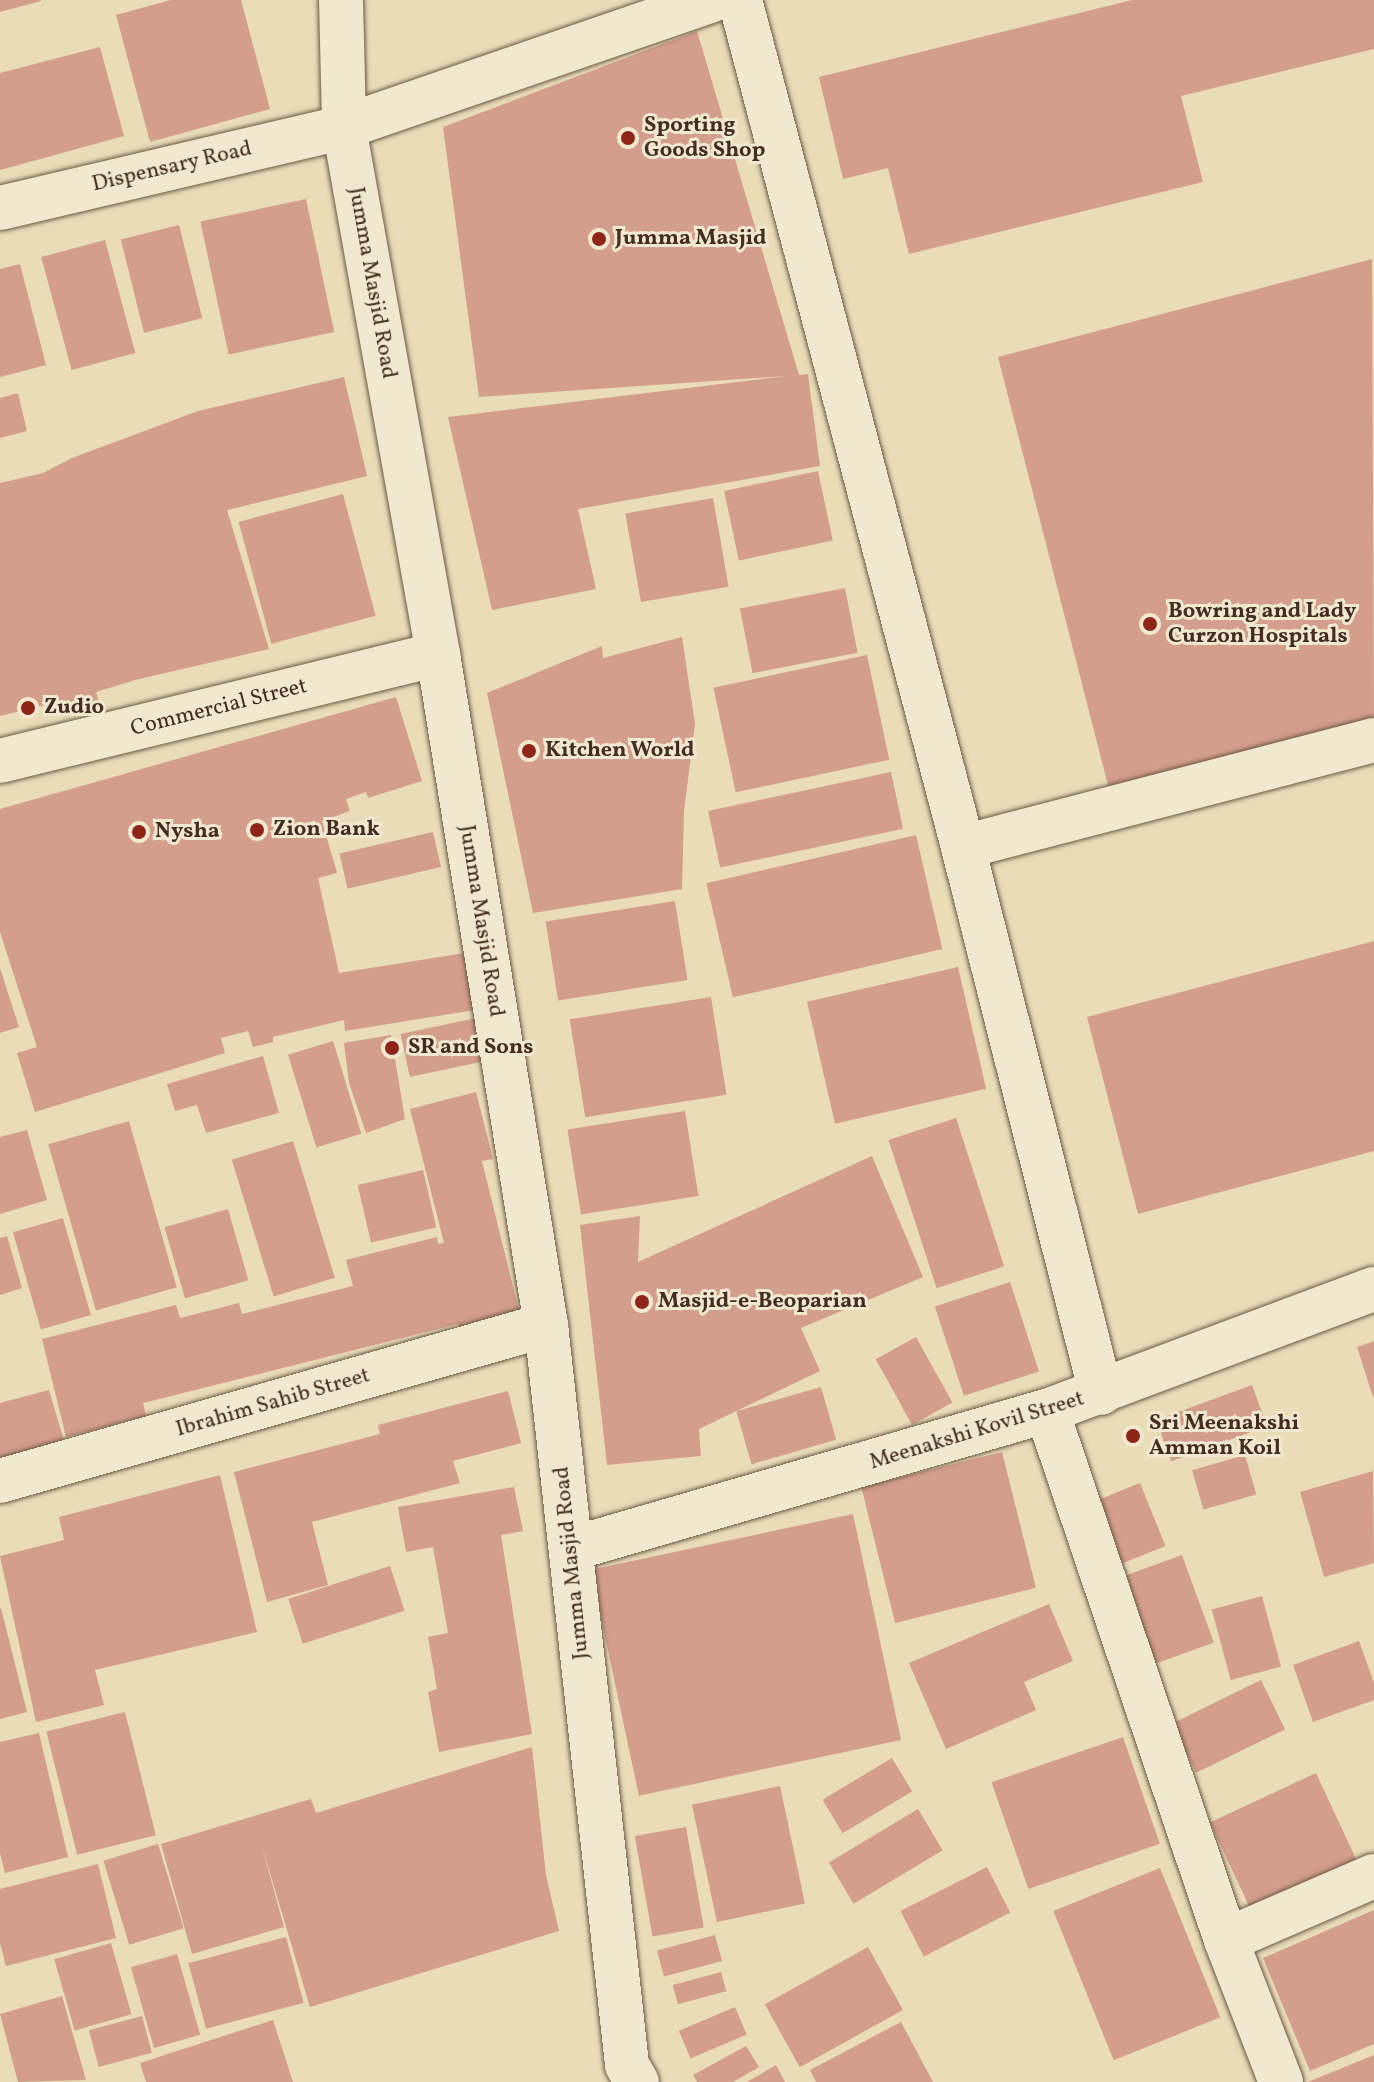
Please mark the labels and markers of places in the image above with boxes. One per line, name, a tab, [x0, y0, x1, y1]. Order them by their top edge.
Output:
place label: Sporting Goods Shop	[644, 112, 765, 164]
marker: Sporting Goods Shop	[619, 129, 637, 147]
place label: Jumma Masjid	[615, 226, 766, 252]
marker: Jumma Masjid	[590, 230, 608, 248]
place label: Bowring and Lady Curzon Hospitals	[1168, 598, 1356, 650]
marker: Bowring and Lady Curzon Hospitals	[1139, 613, 1161, 635]
place label: Zudio	[44, 695, 104, 721]
marker: Zudio	[19, 699, 37, 717]
place label: Kitchen World	[545, 738, 695, 764]
marker: Kitchen World	[520, 742, 538, 760]
place label: Zion Bank	[273, 817, 380, 843]
place label: Nysha	[155, 819, 220, 845]
marker: Zion Bank	[248, 821, 266, 839]
marker: Nysha	[130, 823, 148, 841]
place label: SR and Sons	[408, 1035, 533, 1061]
marker: SR and Sons	[383, 1039, 401, 1057]
place label: Masjid-e-Beoparian	[658, 1289, 867, 1315]
marker: Masjid-e-Beoparian	[633, 1293, 651, 1311]
place label: Sri Meenakshi Amman Koil	[1149, 1410, 1299, 1462]
marker: Sri Meenakshi Amman Koil	[1124, 1427, 1142, 1445]

